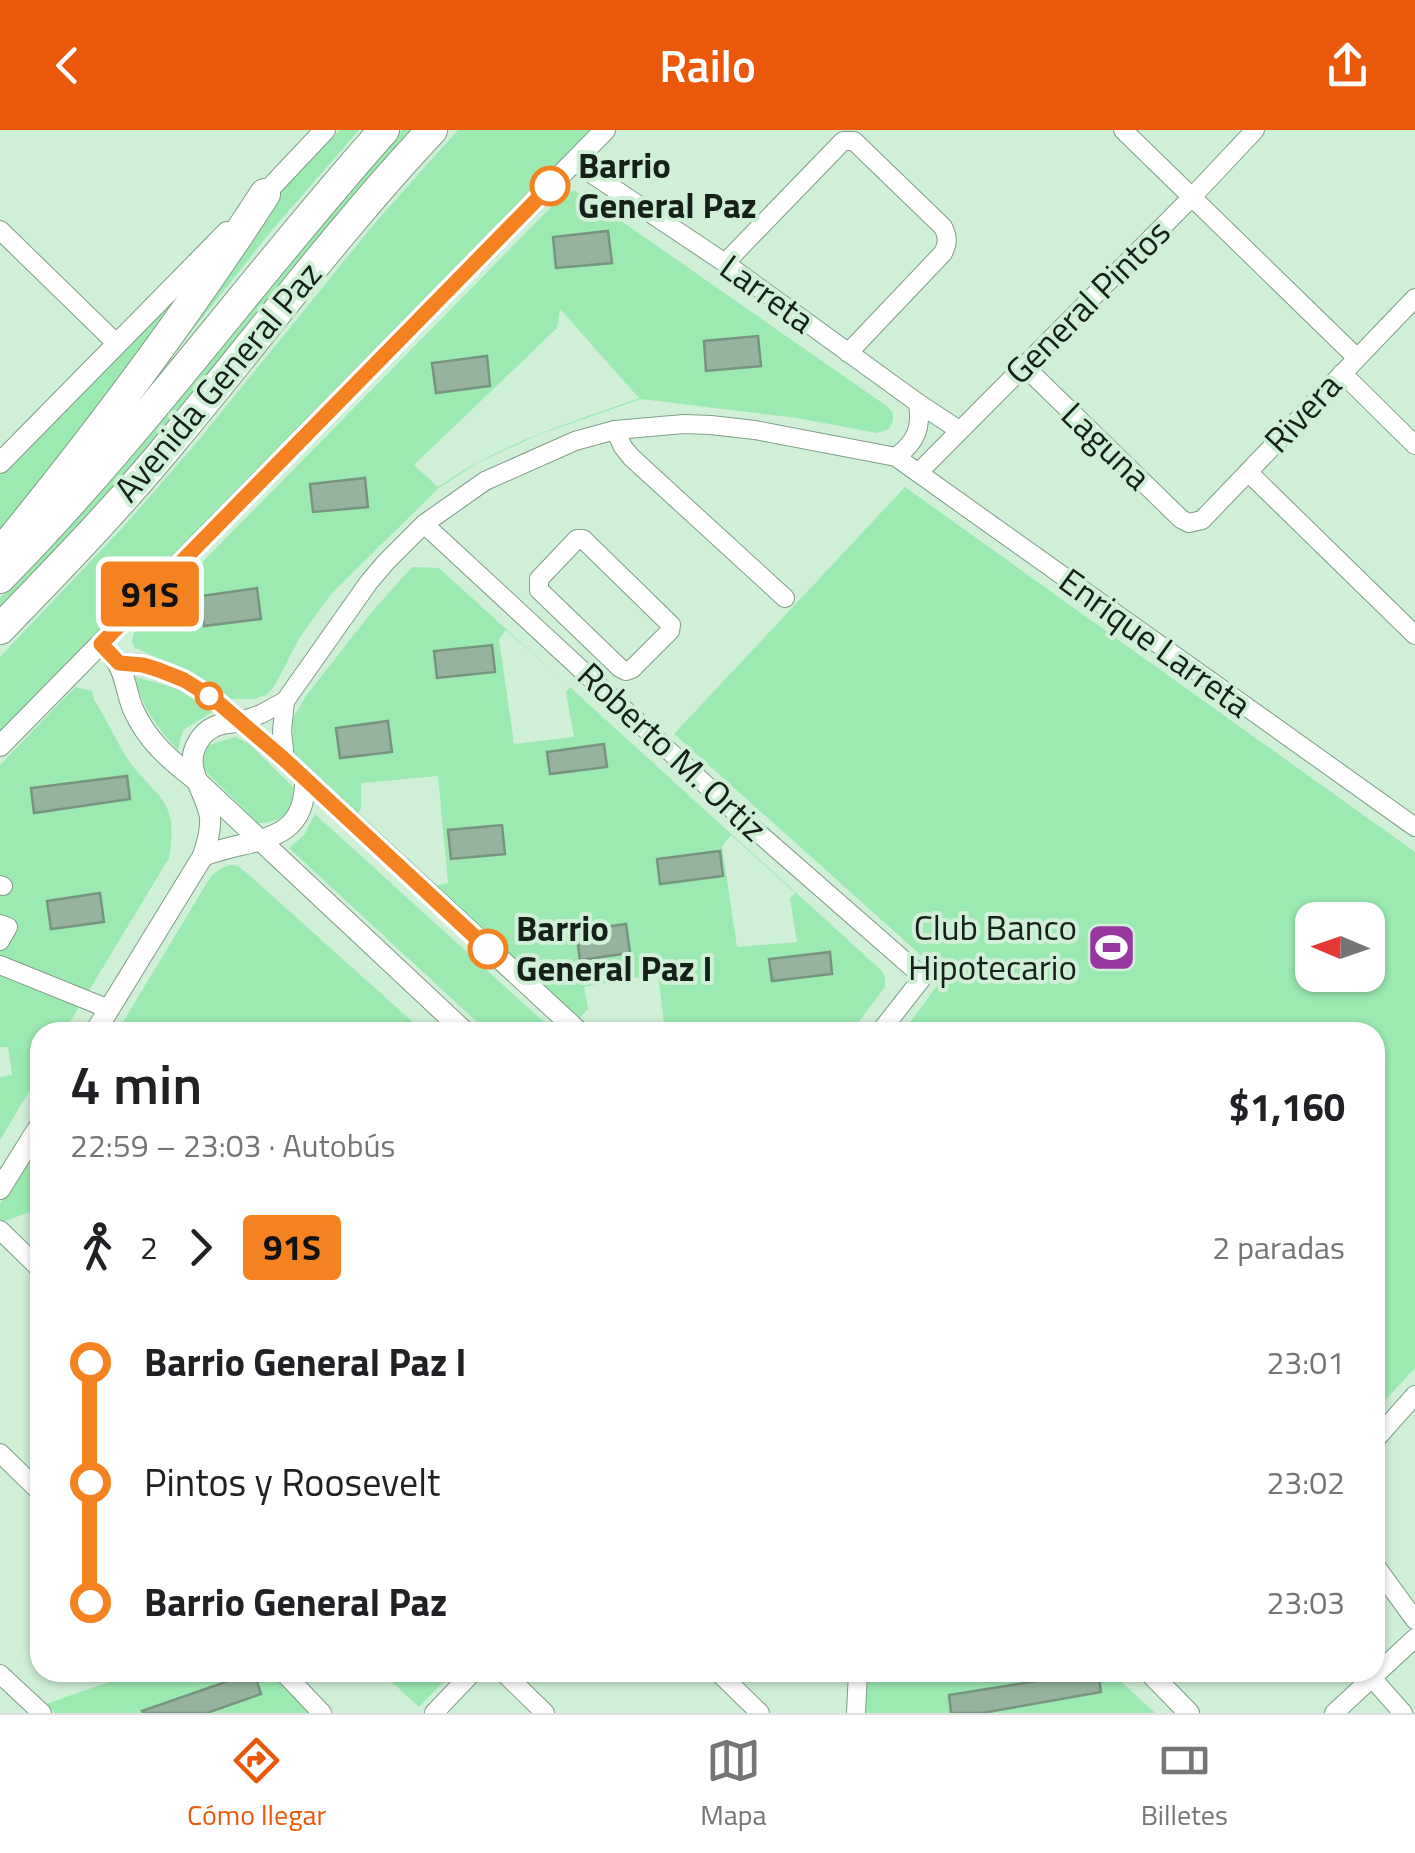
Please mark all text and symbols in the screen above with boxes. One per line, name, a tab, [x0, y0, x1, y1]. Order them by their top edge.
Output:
text: Railo	[659, 31, 756, 99]
icon: back	[40, 38, 95, 93]
icon: share	[1320, 38, 1375, 93]
place label: Barrio General Paz	[578, 138, 757, 232]
marker: Barrio General Paz	[531, 167, 569, 205]
street label: General Pintos	[992, 206, 1183, 397]
street label: Larreta	[709, 240, 826, 346]
street label: Avenida General Paz	[100, 249, 334, 514]
street label: Rivera	[1251, 360, 1354, 465]
street label: Laguna	[1049, 389, 1164, 502]
street label: Enrique Larreta	[1048, 554, 1263, 730]
line badge: 91S	[92, 562, 208, 626]
text: 91S	[121, 567, 179, 621]
street label: Roberto M. Ortiz	[566, 649, 780, 854]
unlabelled marker	[196, 683, 222, 709]
place label: Club Banco Hipotecario	[908, 900, 1077, 994]
place label: Barrio General Paz I	[516, 901, 712, 995]
north arrow	[1295, 902, 1385, 992]
map controls	[1295, 902, 1385, 992]
sports icon: Club Banco Hipotecario	[1086, 922, 1138, 974]
marker: Barrio General Paz I	[469, 930, 507, 968]
text: 4 min	[70, 1042, 202, 1125]
text: $1,160	[1229, 1078, 1345, 1136]
text: 22:59 – 23:03 · Autobús	[70, 1121, 395, 1169]
icon: walk	[70, 1220, 125, 1275]
icon: forward	[173, 1220, 228, 1275]
text: 91S	[263, 1220, 321, 1274]
text: 2	[140, 1223, 158, 1271]
text: 2 paradas	[1212, 1223, 1345, 1271]
text: Barrio General Paz I	[144, 1333, 466, 1391]
text: 23:01	[1266, 1338, 1345, 1386]
text: Pintos y Roosevelt	[144, 1453, 440, 1511]
text: 23:02	[1266, 1458, 1345, 1506]
text: Barrio General Paz	[144, 1573, 447, 1631]
text: 23:03	[1266, 1578, 1345, 1626]
tab: Cómo llegar	[187, 1733, 326, 1836]
tab: Mapa	[700, 1733, 767, 1836]
tab: Billetes	[1141, 1733, 1228, 1836]

